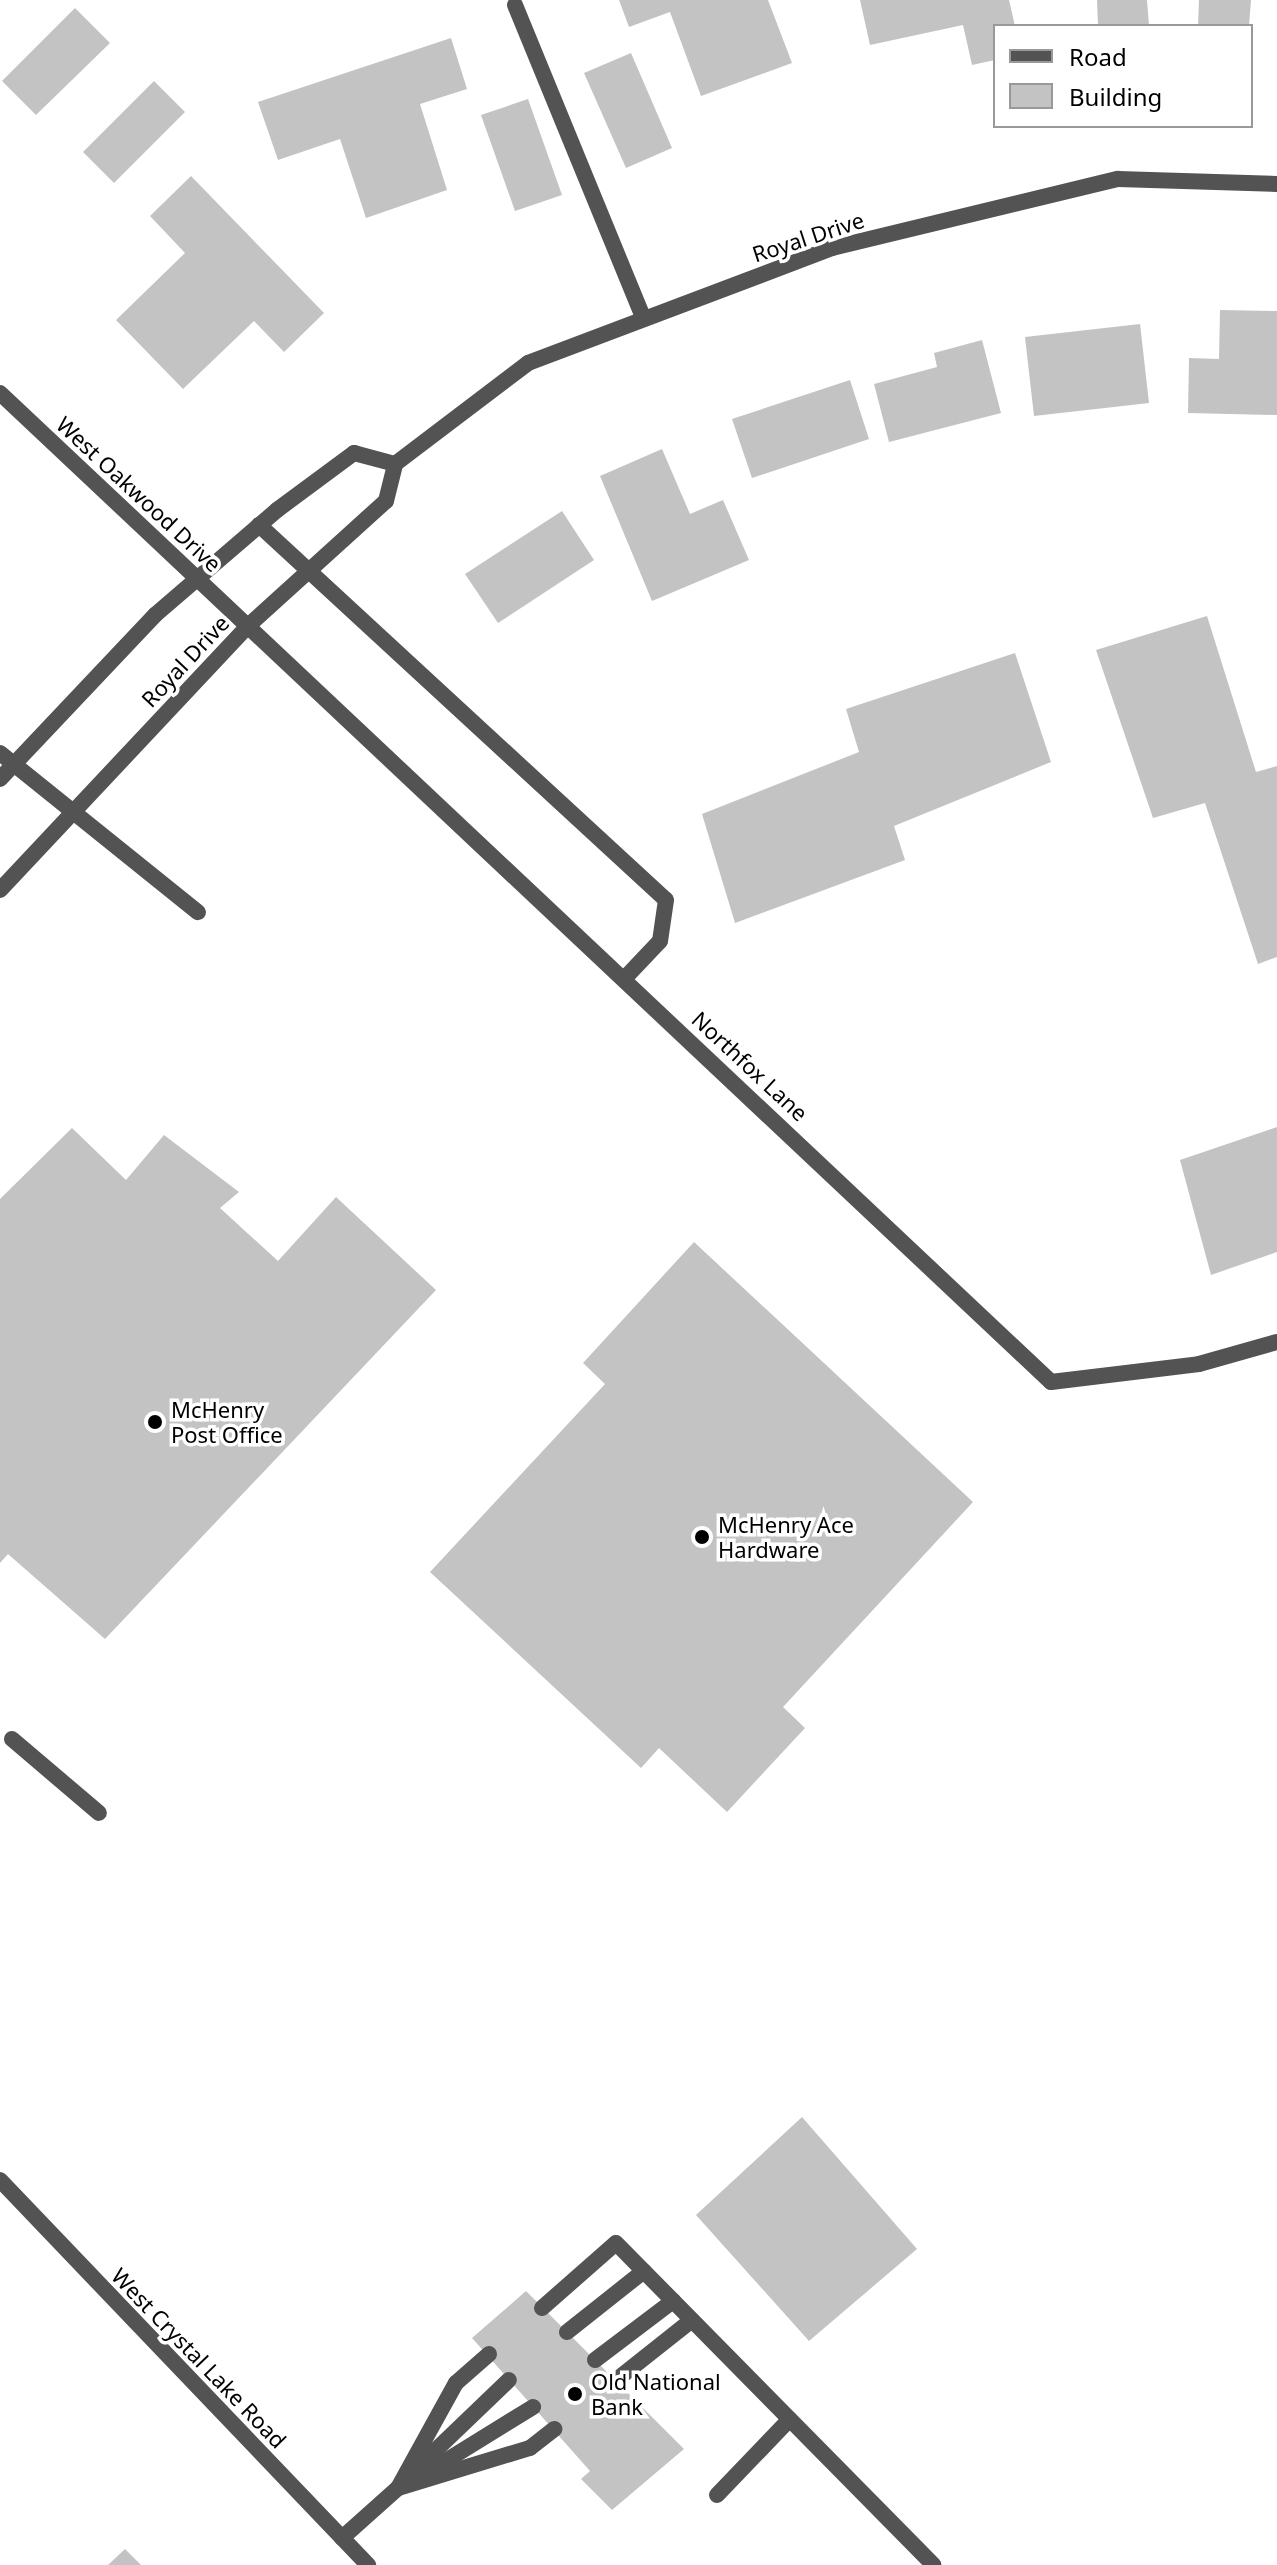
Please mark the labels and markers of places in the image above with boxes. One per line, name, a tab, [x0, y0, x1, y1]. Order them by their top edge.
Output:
place label: McHenry Post Office	[171, 1396, 283, 1448]
marker: McHenry Post Office	[146, 1413, 164, 1431]
place label: McHenry Ace Hardware	[718, 1511, 854, 1562]
marker: McHenry Ace Hardware	[693, 1528, 711, 1546]
place label: Old National Bank	[591, 2368, 721, 2420]
marker: Old National Bank	[566, 2385, 584, 2403]

